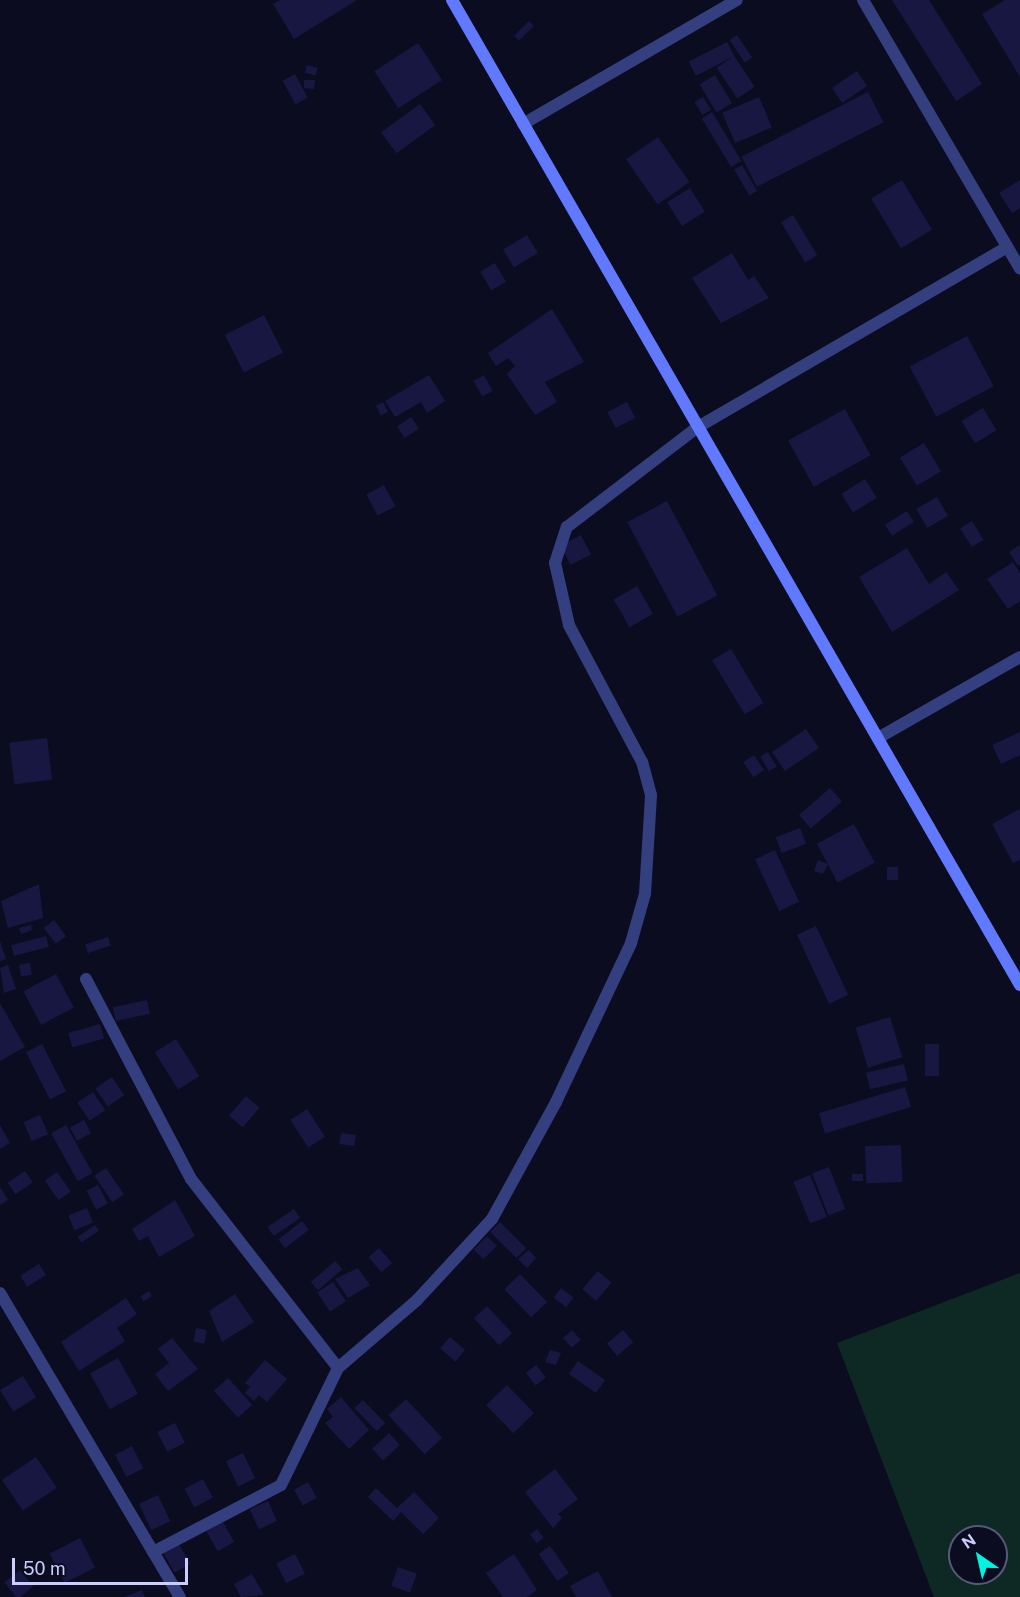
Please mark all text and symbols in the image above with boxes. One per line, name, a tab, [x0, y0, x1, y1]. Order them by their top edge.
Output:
north arrow	[948, 1525, 1008, 1585]
text: N	[958, 1530, 979, 1553]
scale bar	[15, 1546, 190, 1584]
text: 50 m	[23, 1558, 66, 1579]

